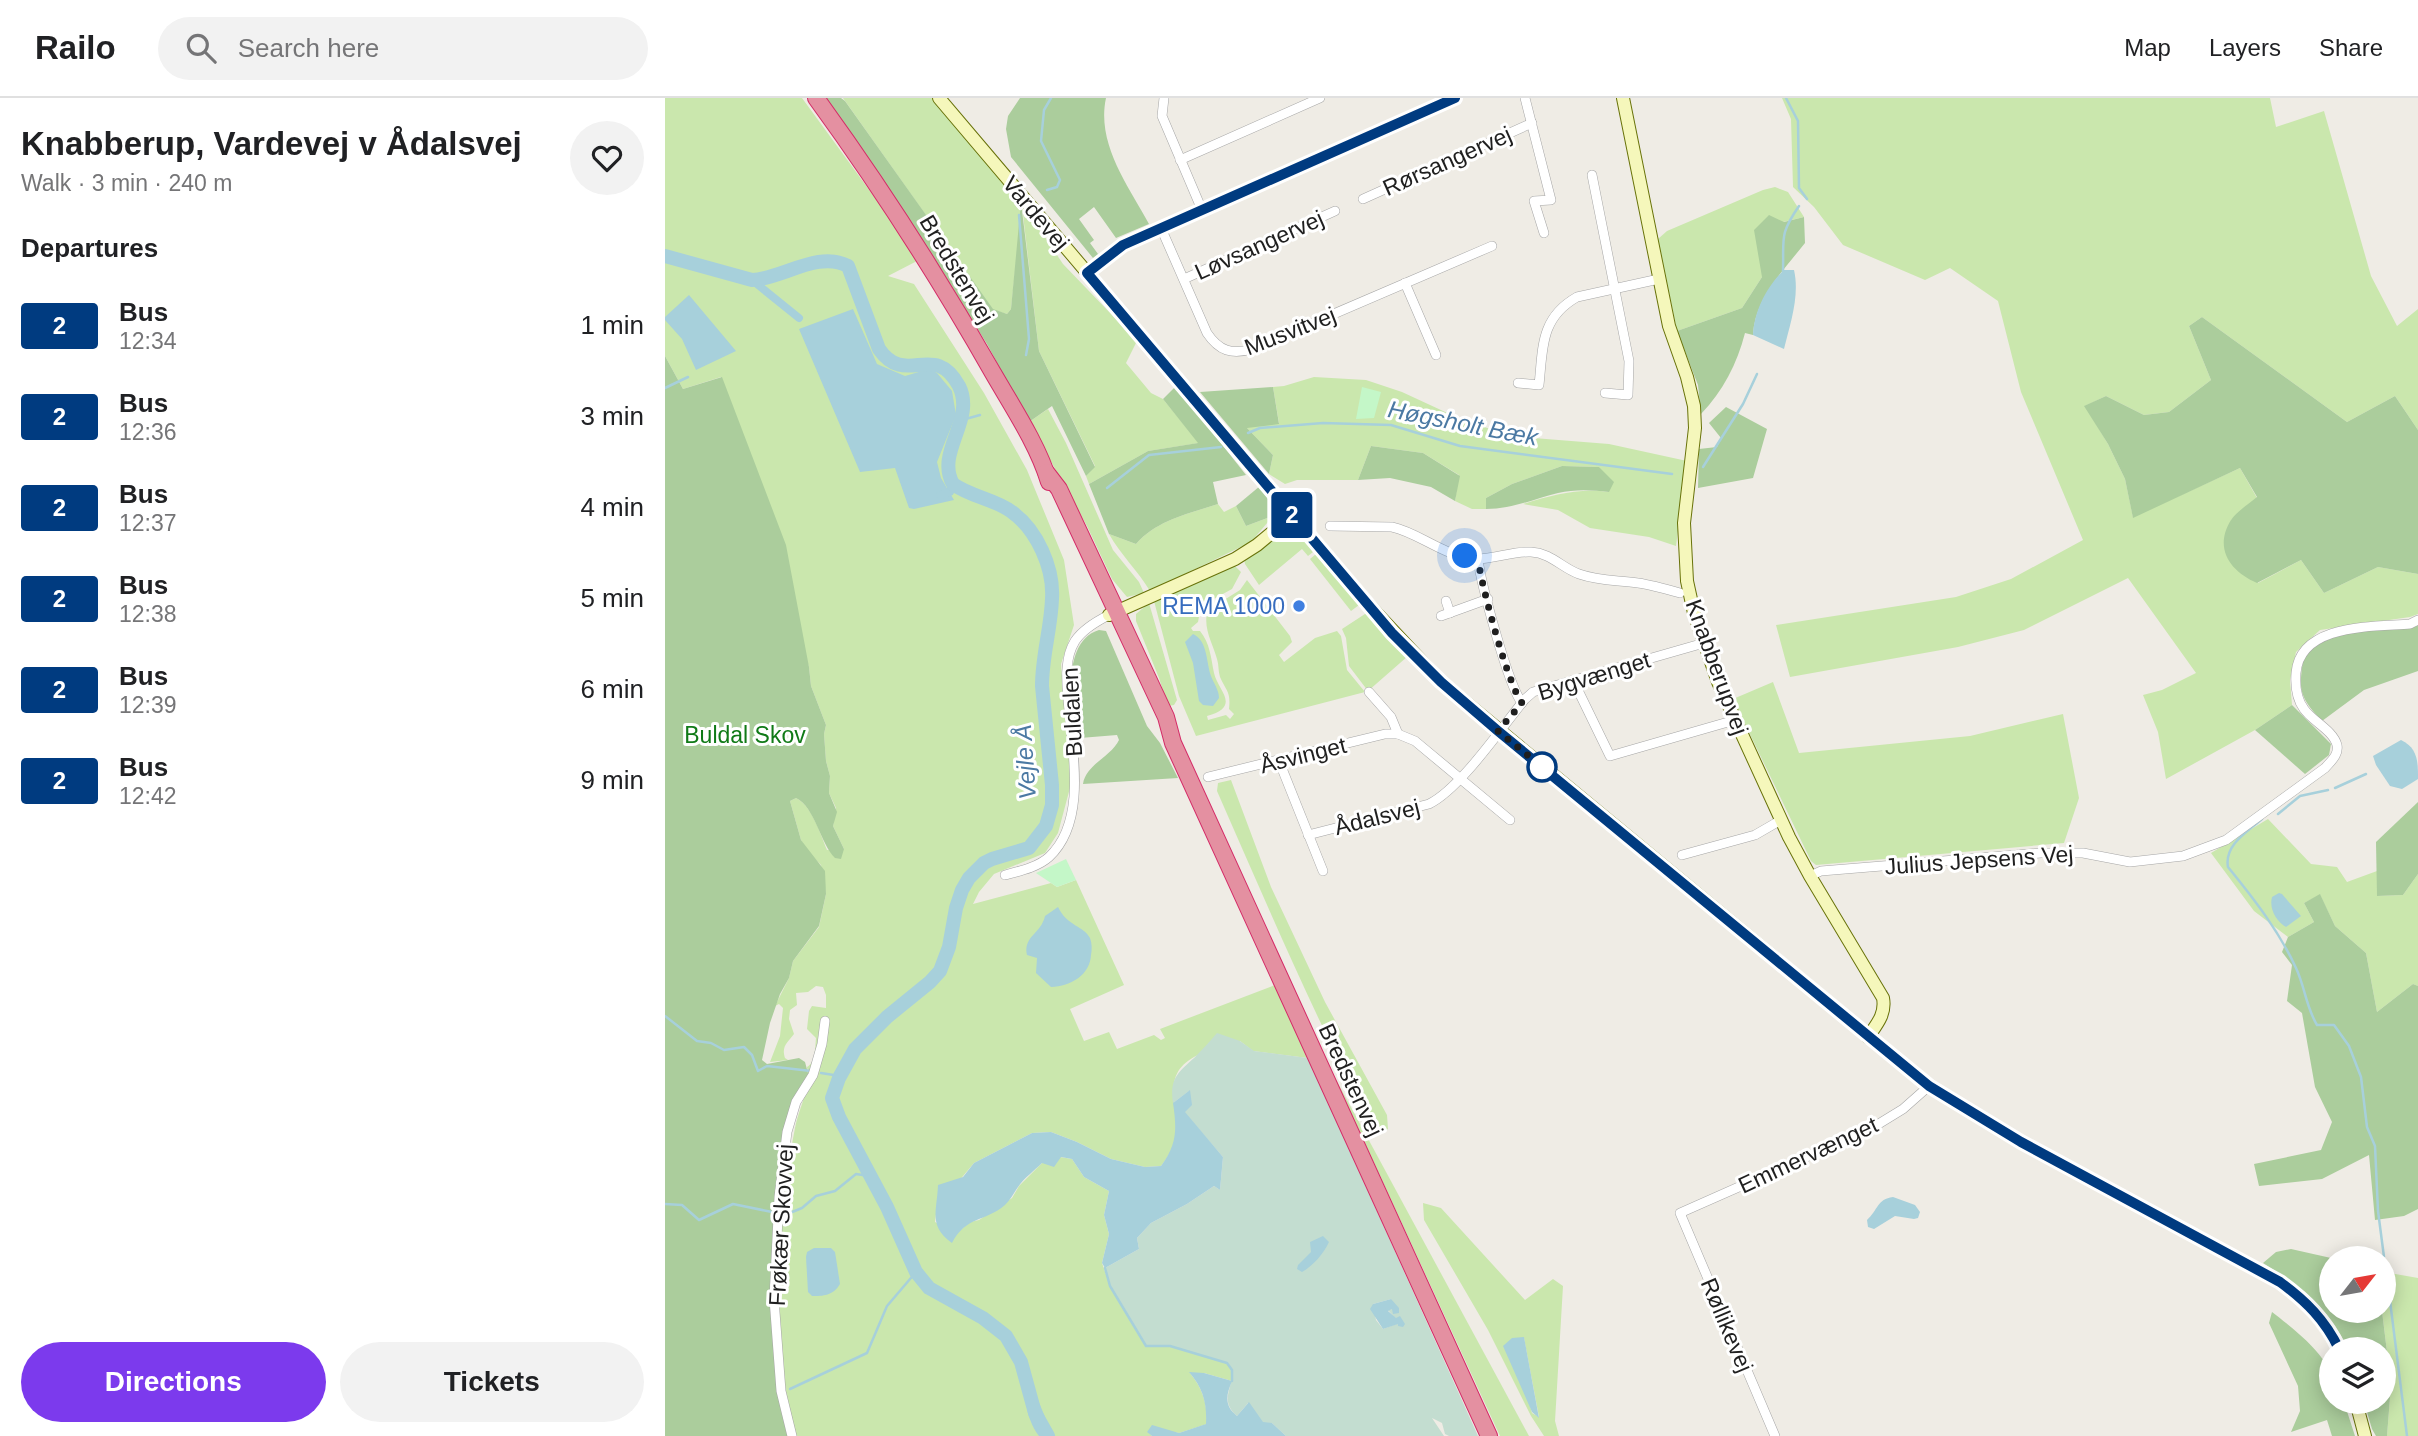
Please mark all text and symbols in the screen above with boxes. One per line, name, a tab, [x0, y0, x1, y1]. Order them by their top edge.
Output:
search box	[158, 17, 648, 80]
text: Railo	[35, 29, 116, 66]
icon: search	[182, 29, 220, 67]
text: Search here	[238, 33, 379, 63]
text: Map	[2124, 34, 2171, 61]
text: Layers	[2209, 34, 2281, 61]
text: Share	[2319, 34, 2383, 61]
button: heart	[570, 121, 644, 195]
street label: Rørsangervej	[1379, 121, 1515, 201]
text: Knabberup, Vardevej v Ådalsvej	[21, 125, 522, 162]
text: Walk · 3 min · 240 m	[21, 170, 232, 196]
street label: Vardevej	[997, 171, 1075, 255]
street label: Løvsangervej	[1191, 205, 1327, 285]
street label: Bredstenvej	[915, 210, 999, 328]
text: Departures	[21, 233, 158, 263]
text: Bus	[119, 297, 168, 327]
street label: Musvitvej	[1241, 302, 1339, 360]
text: 1 min	[580, 310, 644, 340]
text: 2	[53, 312, 66, 339]
text: 12:34	[119, 328, 177, 354]
text: Bus	[119, 388, 168, 418]
water label: Høgsholt Bæk	[1386, 395, 1542, 451]
text: 3 min	[580, 401, 644, 431]
text: 2	[53, 403, 66, 430]
text: 12:36	[119, 419, 177, 445]
text: Bus	[119, 479, 168, 509]
text: 4 min	[580, 492, 644, 522]
line badge: 2	[1269, 492, 1315, 538]
text: 2	[53, 494, 66, 521]
text: 2	[1285, 501, 1299, 528]
text: 12:37	[119, 510, 177, 536]
your location	[1447, 538, 1482, 573]
text: Bus	[119, 570, 168, 600]
text: 5 min	[580, 583, 644, 613]
text: 2	[53, 585, 66, 612]
place label: REMA 1000	[1162, 593, 1285, 619]
street label: Knabberupvej	[1681, 596, 1753, 738]
marker: REMA 1000	[1291, 598, 1307, 614]
text: 12:38	[119, 601, 177, 627]
street label: Bygvænget	[1535, 646, 1654, 705]
text: Bus	[119, 661, 168, 691]
street label: Buldalen	[1057, 667, 1087, 757]
text: 6 min	[580, 674, 644, 704]
text: 2	[53, 676, 66, 703]
text: 12:39	[119, 692, 177, 718]
park label: Buldal Skov	[684, 722, 806, 748]
water label: Vejle Å	[1009, 724, 1041, 800]
street label: Åsvinget	[1257, 731, 1350, 778]
text: Bus	[119, 752, 168, 782]
unlabelled marker	[1527, 752, 1557, 782]
text: 9 min	[580, 765, 644, 795]
text: 2	[53, 767, 66, 794]
text: 12:42	[119, 783, 177, 809]
street label: Ådalsvej	[1331, 793, 1422, 840]
street label: Julius Jepsens Vej	[1884, 840, 2074, 880]
street label: Bredstenvej	[1314, 1019, 1388, 1141]
street label: Emmervænget	[1734, 1111, 1882, 1199]
street label: Frøkær Skovvej	[764, 1143, 798, 1307]
north arrow	[2319, 1246, 2396, 1323]
map controls	[2319, 1246, 2396, 1414]
street label: Røllikevej	[1696, 1274, 1758, 1376]
button: layers	[2319, 1337, 2396, 1414]
button: Directions	[21, 1342, 326, 1422]
button: Tickets	[340, 1342, 644, 1422]

